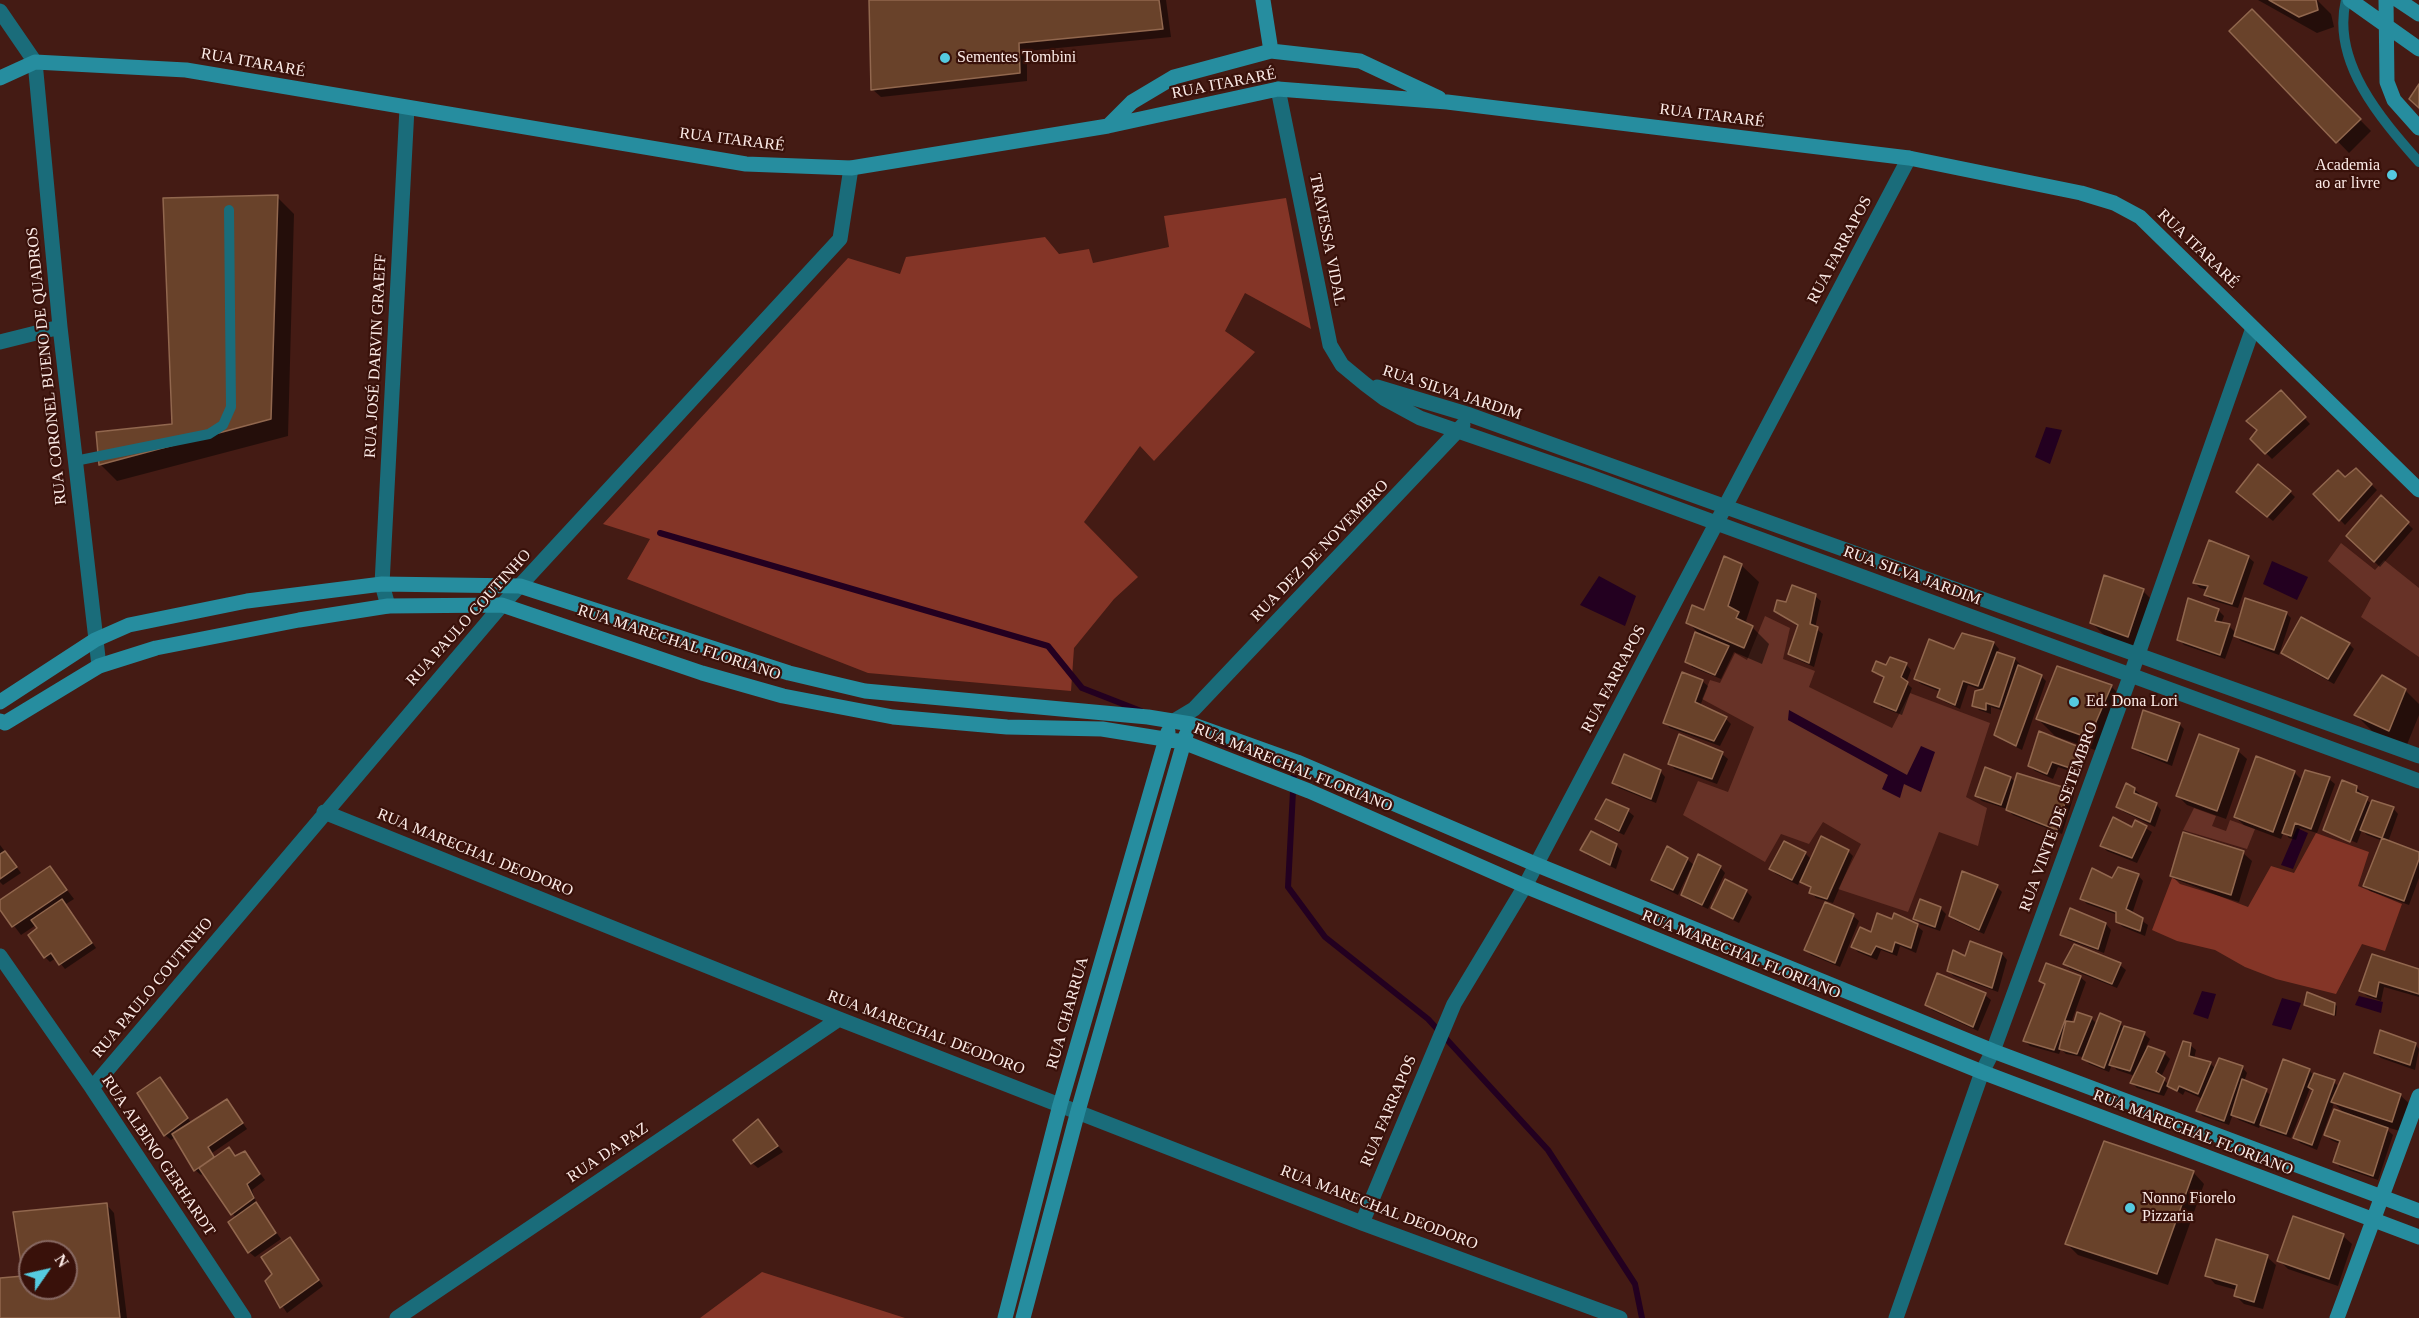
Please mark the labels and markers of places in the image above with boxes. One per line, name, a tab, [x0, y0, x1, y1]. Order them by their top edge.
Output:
place label: Sementes Tombini	[957, 48, 1076, 68]
marker: Sementes Tombini	[938, 51, 952, 65]
place label: Academia ao ar livre	[2315, 156, 2380, 194]
marker: Academia ao ar livre	[2385, 168, 2399, 182]
place label: Ed. Dona Lori	[2086, 692, 2178, 712]
marker: Ed. Dona Lori	[2067, 695, 2081, 709]
place label: Nonno Fiorelo Pizzaria	[2142, 1189, 2236, 1227]
marker: Nonno Fiorelo Pizzaria	[2123, 1201, 2137, 1215]

